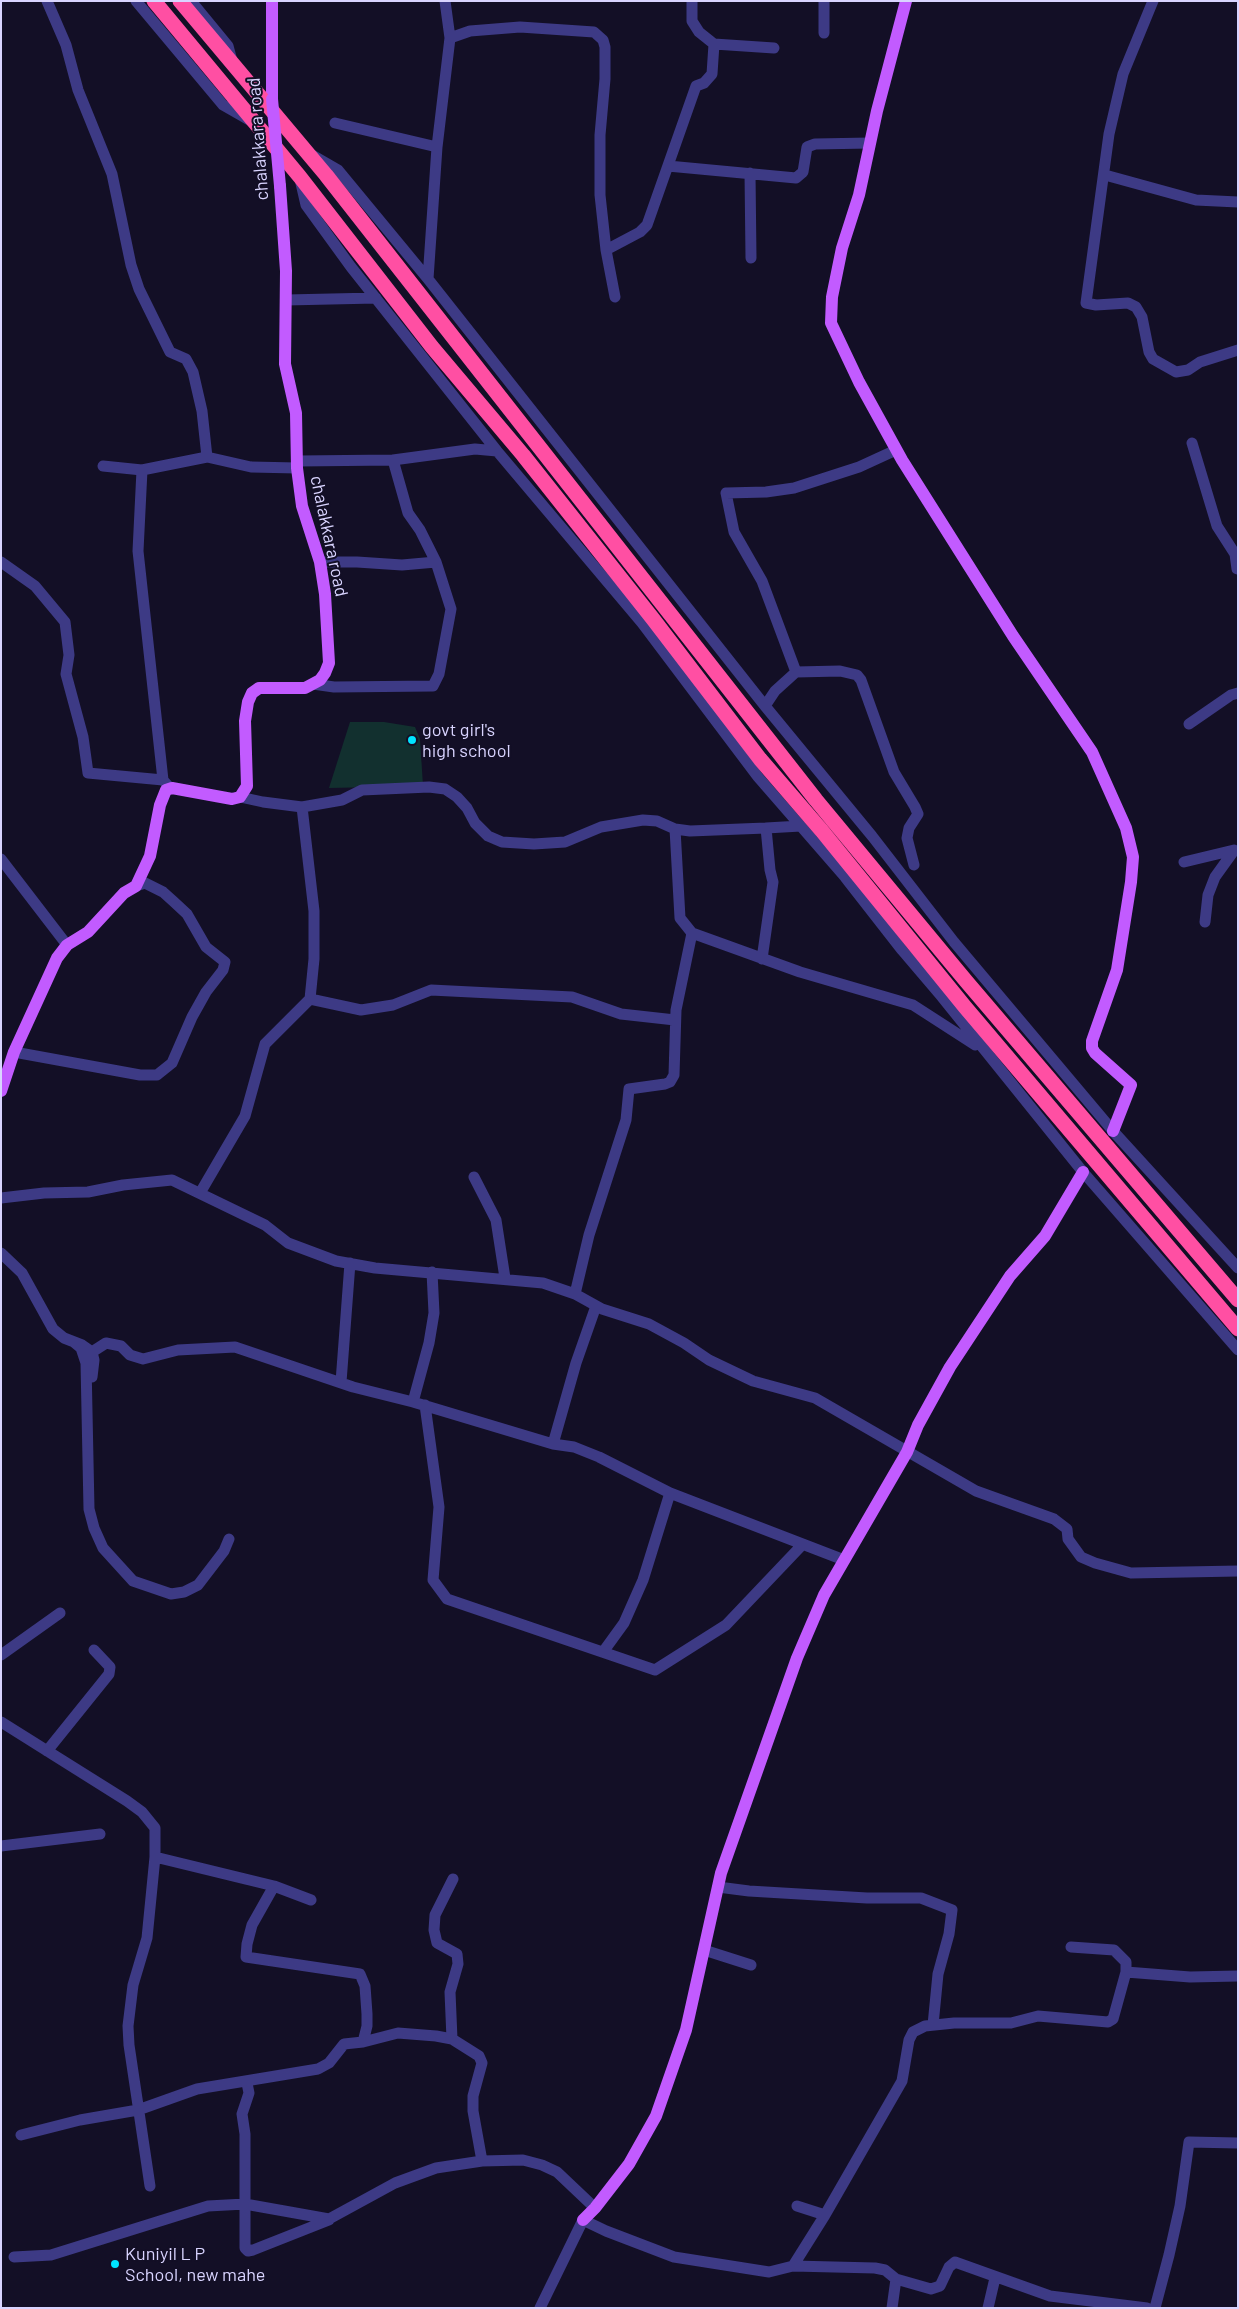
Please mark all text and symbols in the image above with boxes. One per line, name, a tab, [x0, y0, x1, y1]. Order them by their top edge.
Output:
street label: chalakkara road	[243, 77, 273, 201]
street label: chalakkara road	[306, 473, 352, 599]
place label: govt girl's high school	[422, 719, 511, 762]
marker: govt girl's high school	[406, 734, 418, 746]
place label: Kuniyil L P School, new mahe	[125, 2243, 265, 2286]
marker: Kuniyil L P School, new mahe	[109, 2258, 121, 2270]

